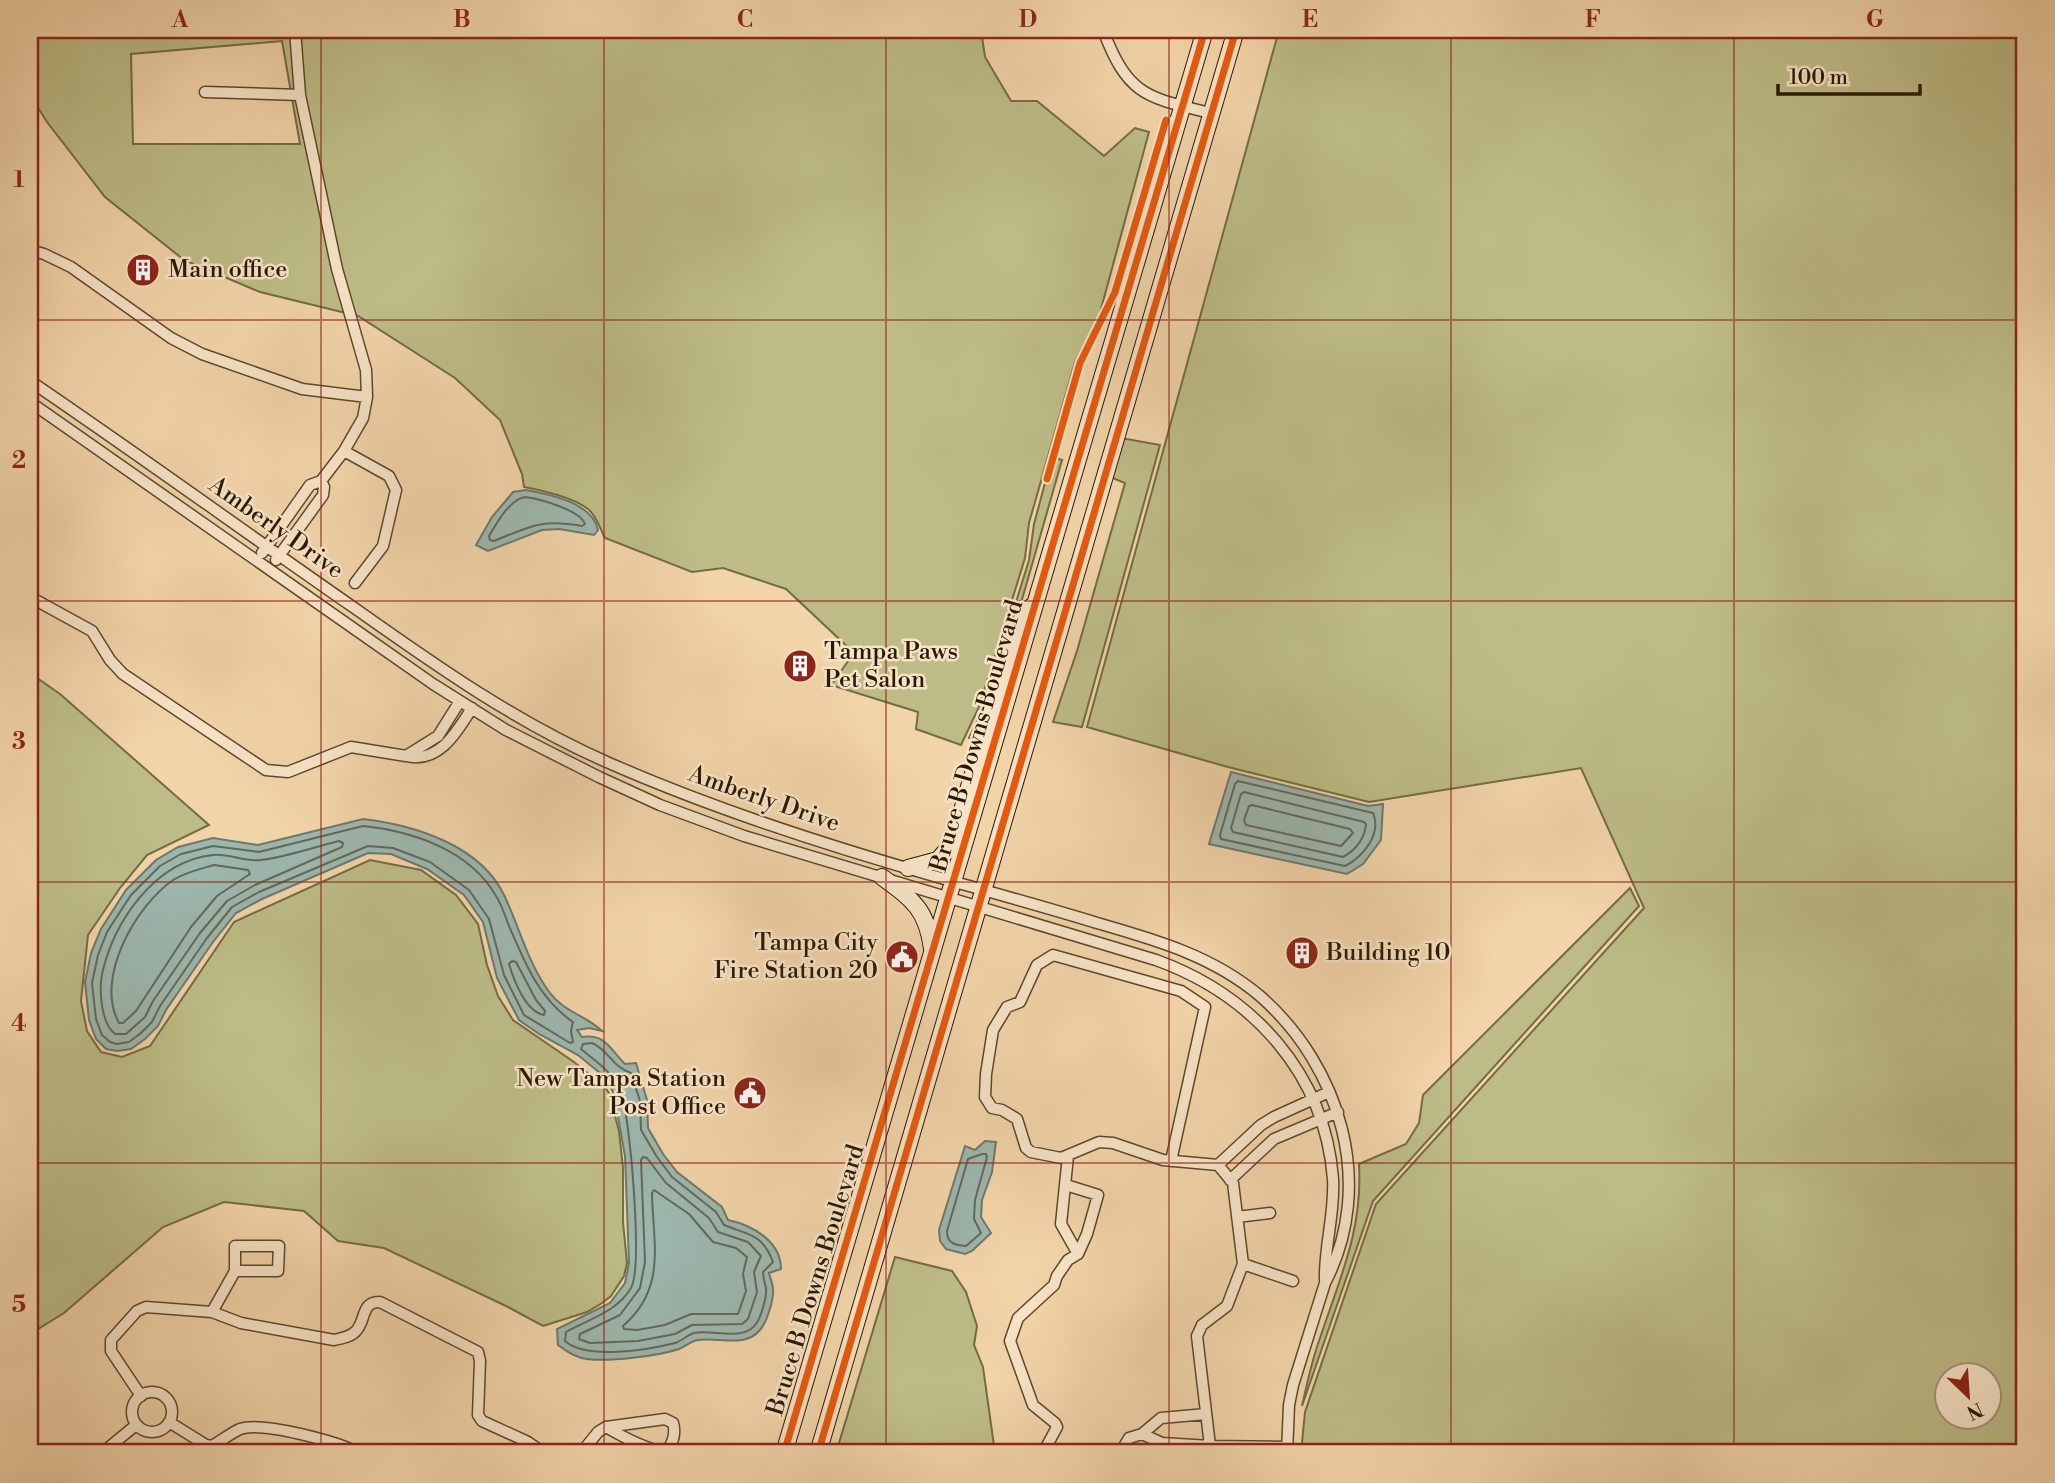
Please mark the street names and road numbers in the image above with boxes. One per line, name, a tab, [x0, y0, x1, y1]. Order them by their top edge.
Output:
street label: Amberly Drive	[202, 470, 349, 586]
street label: Bruce B Downs Boulevard	[924, 596, 1030, 876]
street label: Amberly Drive	[683, 759, 844, 839]
street label: Bruce B Downs Boulevard	[760, 1141, 872, 1420]

